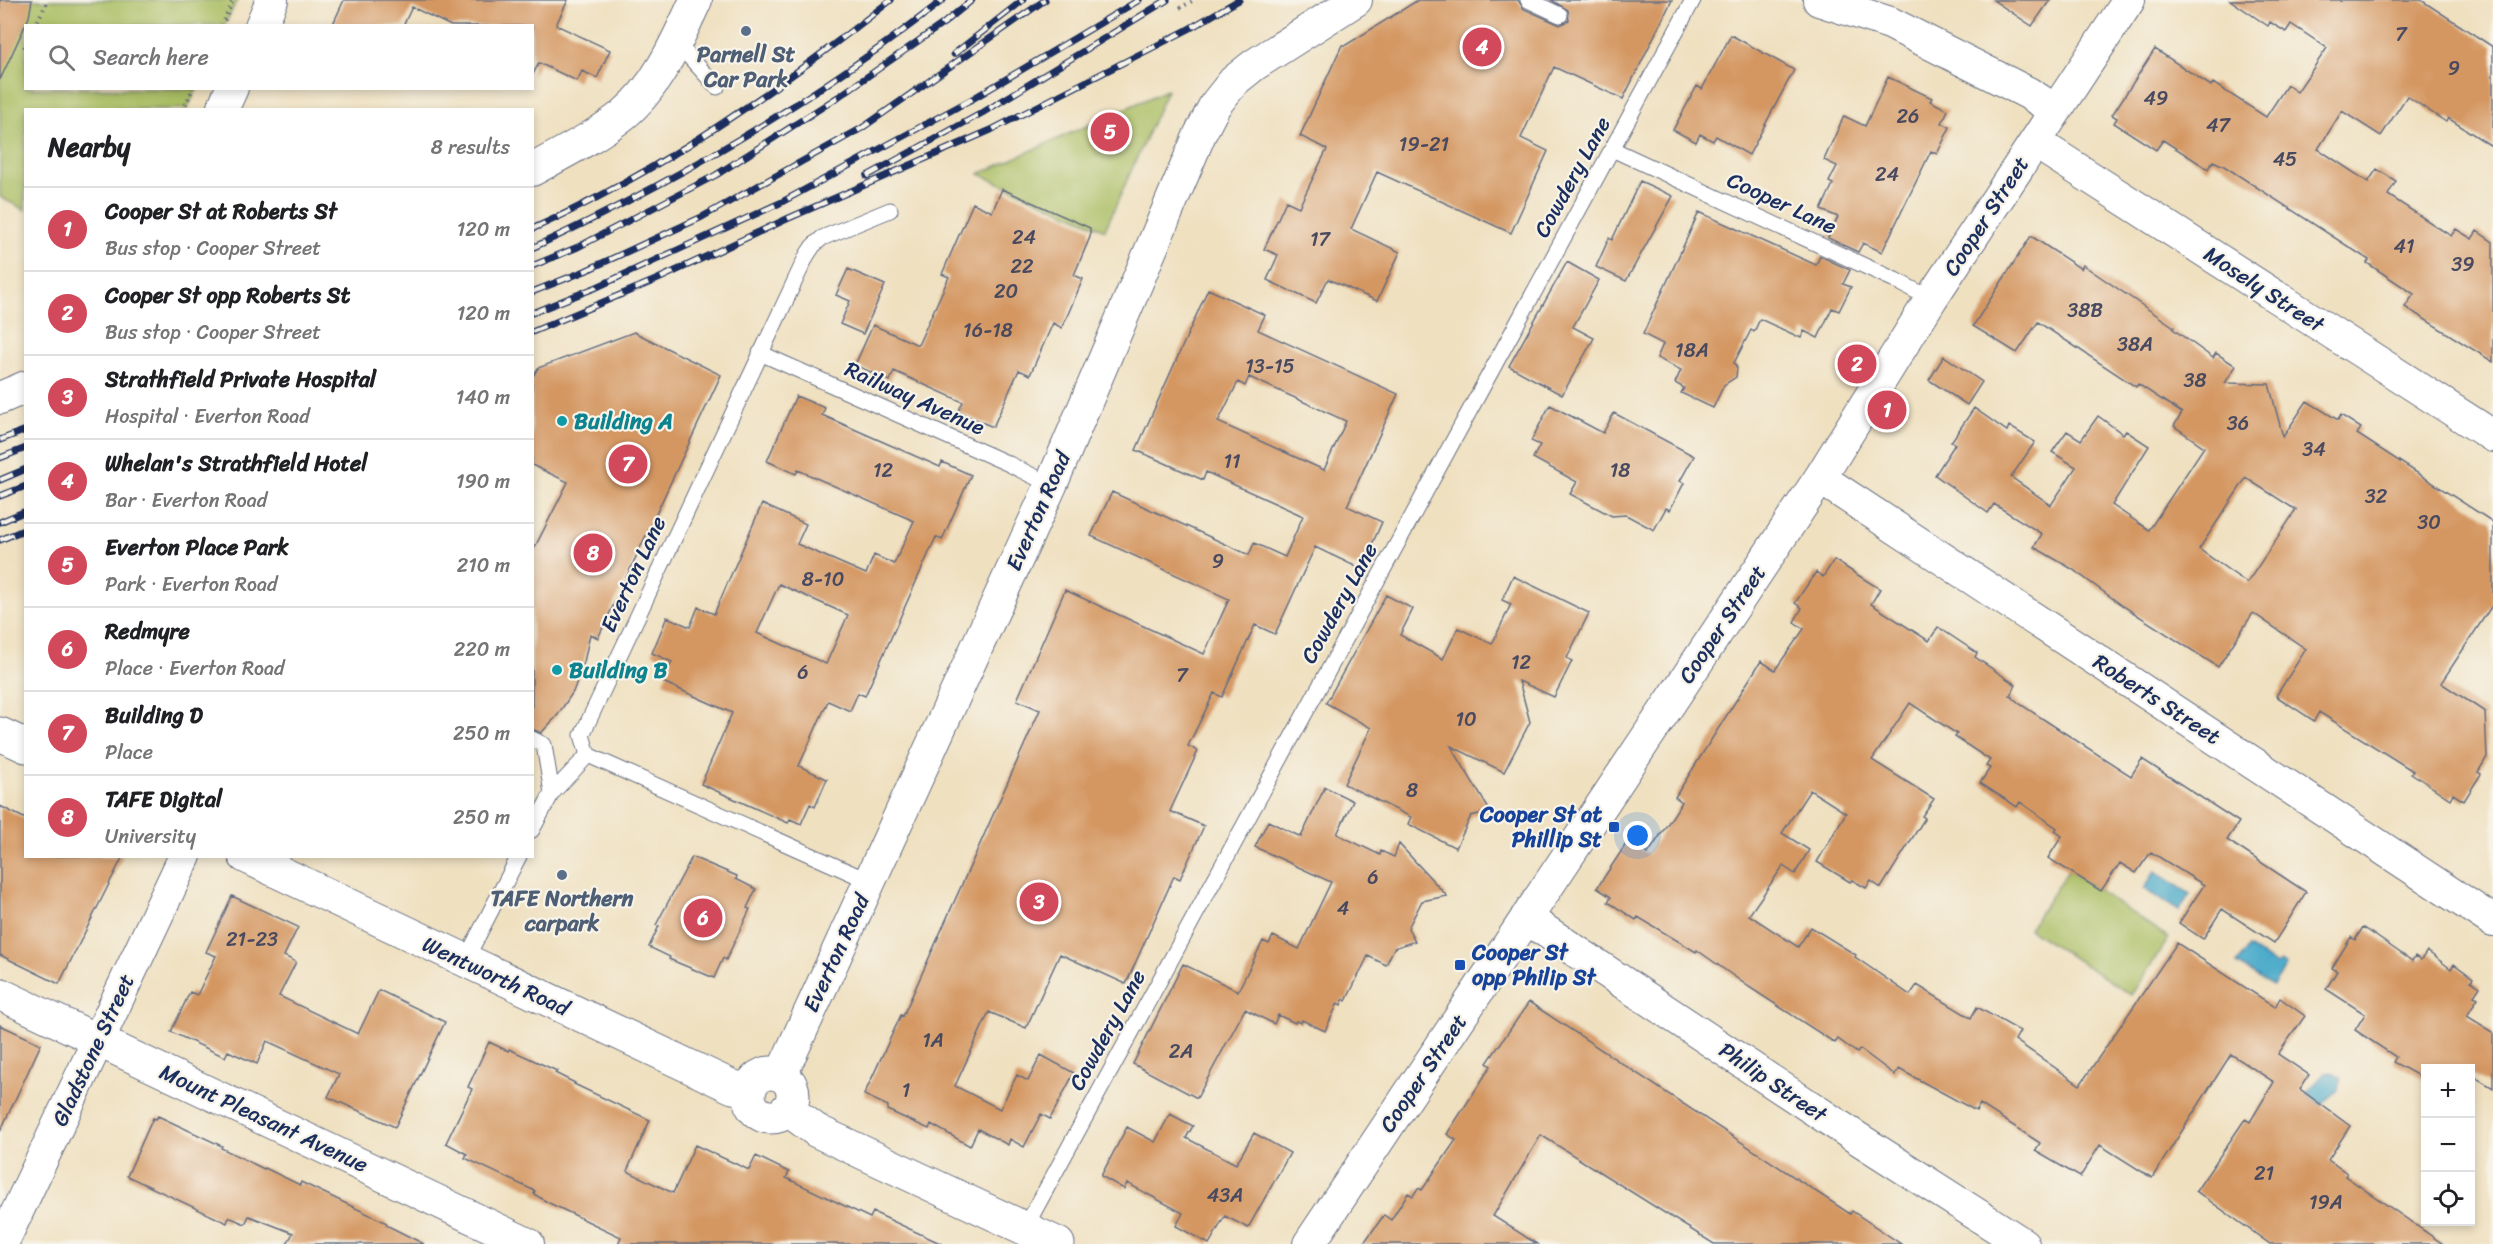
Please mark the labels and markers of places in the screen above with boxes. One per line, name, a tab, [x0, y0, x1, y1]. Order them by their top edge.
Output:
marker: Parnell St Car Park	[739, 24, 753, 38]
pin: 4	[1462, 24, 1502, 70]
place label: Parnell St Car Park	[697, 35, 796, 99]
pin: 5	[1090, 110, 1130, 154]
pin: 2	[1838, 342, 1876, 386]
pin: 1	[1868, 388, 1906, 432]
place label: Building A	[574, 402, 673, 441]
marker: Building A	[555, 414, 569, 428]
pin: 7	[608, 442, 648, 486]
pin: 8	[574, 530, 612, 576]
place label: Building B	[569, 651, 667, 690]
marker: Building B	[550, 663, 564, 677]
place label: Cooper St at Phillip St	[1479, 795, 1602, 859]
marker: Cooper St at Phillip St	[1607, 820, 1621, 834]
marker: TAFE Northern carpark	[555, 868, 569, 882]
place label: TAFE Northern carpark	[491, 879, 634, 943]
pin: 3	[1020, 880, 1058, 924]
pin: 6	[684, 896, 722, 940]
place label: Cooper St opp Philip St	[1471, 933, 1597, 997]
marker: Cooper St opp Philip St	[1453, 958, 1467, 972]

